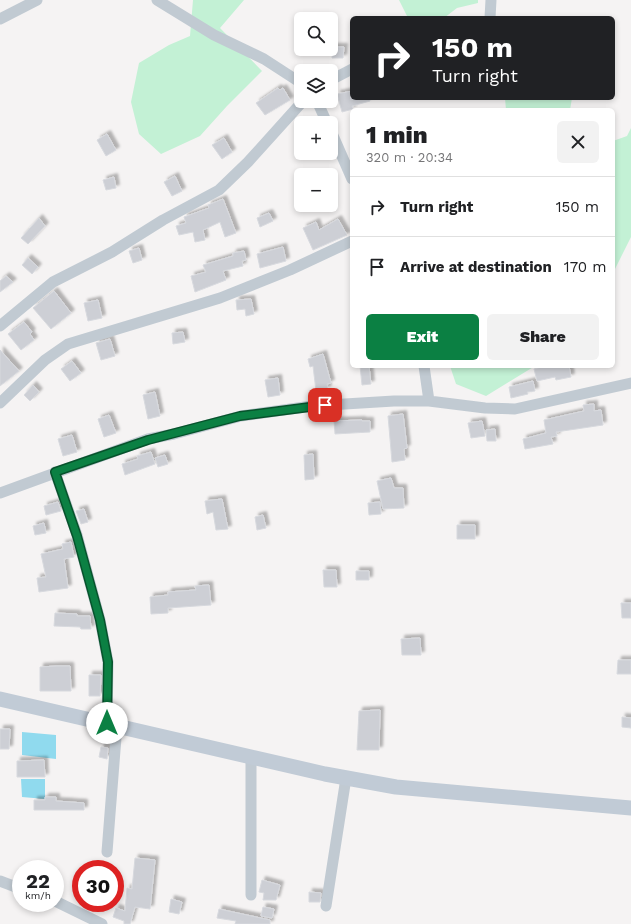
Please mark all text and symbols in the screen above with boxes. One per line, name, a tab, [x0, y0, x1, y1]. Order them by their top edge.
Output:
map controls	[294, 12, 338, 212]
button: search	[294, 12, 338, 56]
text: 150 m	[432, 31, 513, 64]
icon: right	[366, 32, 418, 84]
button: layers	[294, 64, 338, 108]
text: Turn right	[432, 65, 518, 86]
button: +	[294, 116, 338, 160]
text: 1 min	[366, 121, 428, 149]
button: close	[557, 121, 599, 163]
text: 320 m · 20:34	[366, 150, 453, 165]
button: −	[294, 168, 338, 212]
icon: right	[366, 196, 388, 218]
text: Turn right	[400, 198, 473, 216]
text: 150 m	[556, 198, 599, 216]
icon: arrive	[366, 256, 388, 278]
text: Arrive at destination	[400, 258, 552, 276]
text: 170 m	[564, 258, 607, 276]
button: Exit	[366, 314, 479, 360]
button: Share	[487, 314, 599, 360]
pin	[308, 388, 342, 422]
icon: arrive	[314, 394, 336, 416]
position arrow	[86, 702, 128, 744]
speed limit sign: 30	[72, 860, 124, 912]
text: 22	[26, 869, 50, 893]
text: km/h	[25, 890, 51, 901]

